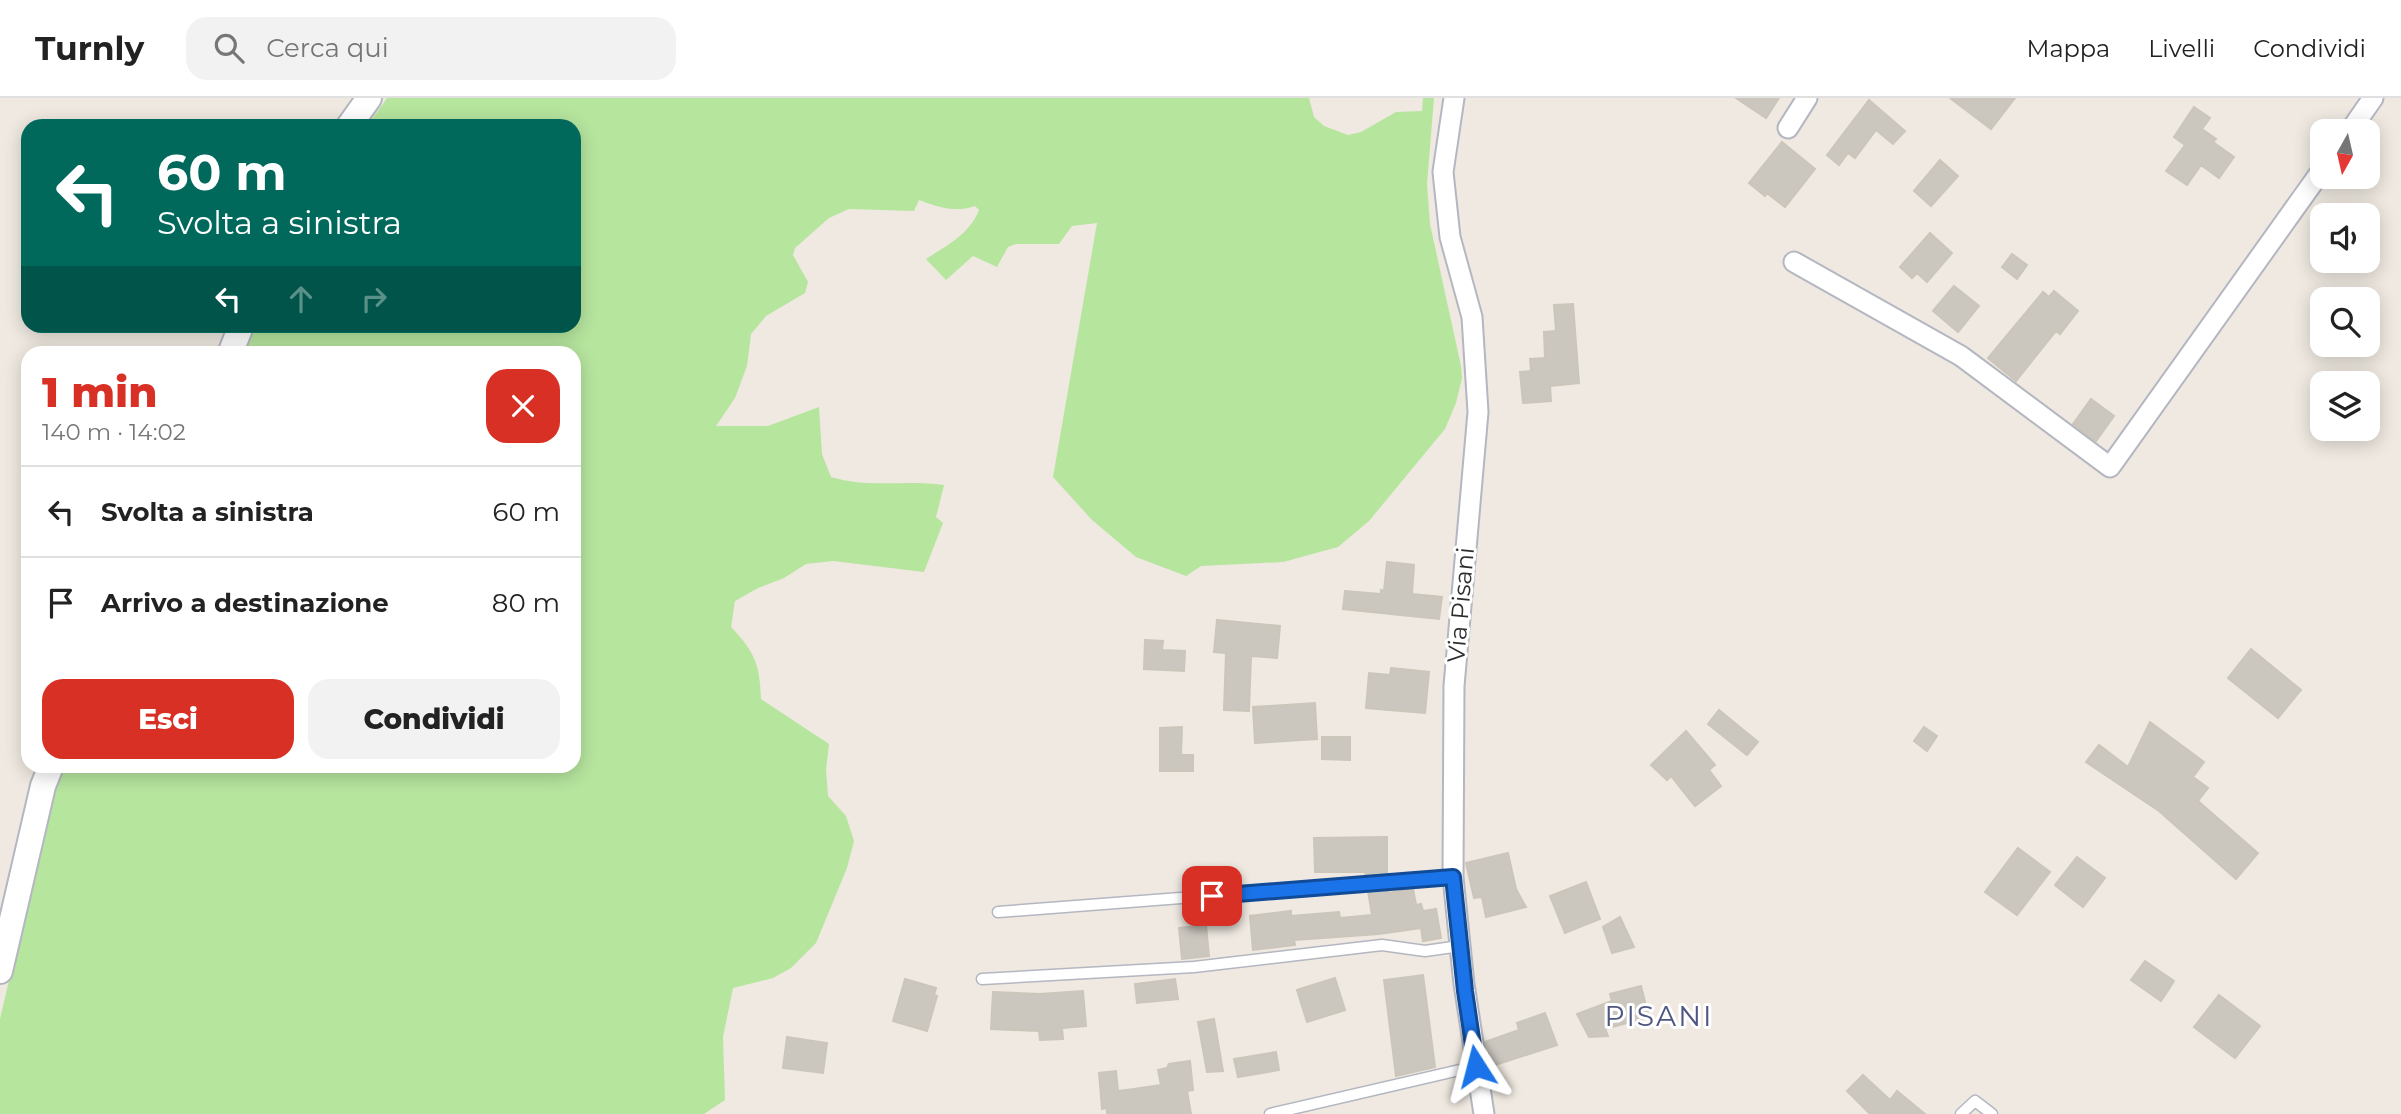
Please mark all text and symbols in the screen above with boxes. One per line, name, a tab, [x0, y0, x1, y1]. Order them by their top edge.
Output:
search box	[186, 17, 676, 80]
text: Turnly	[35, 28, 144, 68]
icon: search	[210, 29, 248, 67]
text: Cerca qui	[266, 32, 389, 64]
text: Mappa	[2027, 34, 2110, 63]
text: Livelli	[2148, 34, 2215, 63]
text: Condividi	[2253, 34, 2366, 63]
north arrow	[2310, 119, 2380, 189]
map controls	[2310, 119, 2380, 441]
text: 60 m	[157, 143, 287, 202]
icon: left	[42, 147, 133, 238]
text: Svolta a sinistra	[157, 203, 402, 242]
button: sound	[2310, 203, 2380, 273]
icon: left	[209, 280, 247, 318]
icon: ahead	[282, 280, 320, 318]
icon: right	[355, 280, 393, 318]
button: search	[2310, 287, 2380, 357]
text: 1 min	[42, 366, 158, 418]
button: close	[486, 369, 560, 443]
button: layers	[2310, 371, 2380, 441]
text: 140 m · 14:02	[42, 418, 186, 446]
icon: left	[42, 493, 80, 531]
text: Svolta a sinistra	[101, 496, 314, 528]
text: 60 m	[493, 496, 560, 528]
street label: Via Pisani	[1441, 546, 1480, 664]
icon: arrive	[42, 584, 80, 622]
text: Arrivo a destinazione	[101, 587, 389, 619]
text: 80 m	[492, 587, 560, 619]
button: Esci	[42, 679, 294, 759]
button: Condividi	[308, 679, 560, 759]
pin	[1182, 866, 1242, 926]
icon: arrive	[1193, 877, 1231, 915]
district label: PISANI	[1605, 999, 1713, 1033]
position arrow	[1439, 1029, 1513, 1103]

